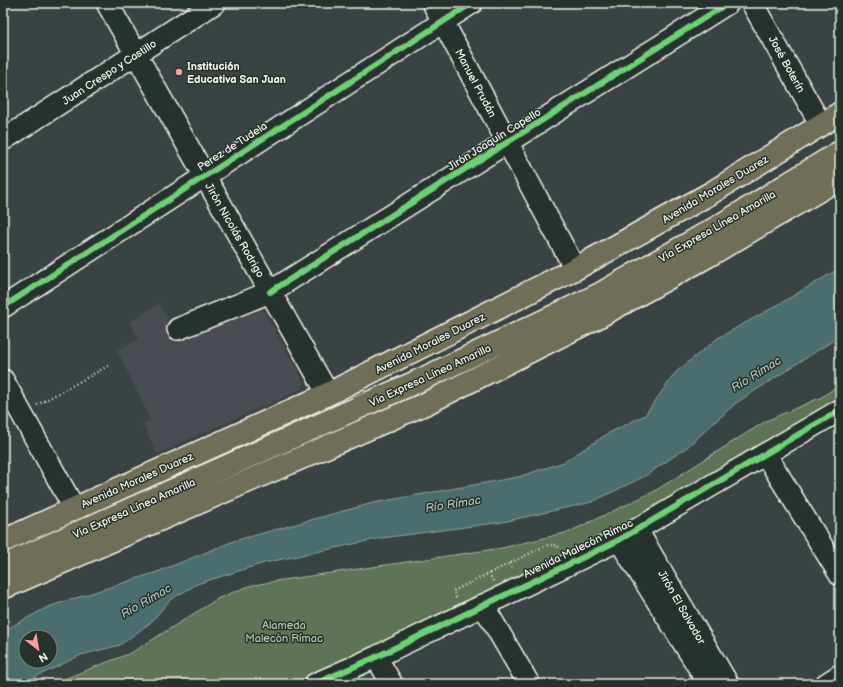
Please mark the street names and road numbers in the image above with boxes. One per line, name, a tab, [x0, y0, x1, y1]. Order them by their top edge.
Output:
street label: José Boterín	[766, 34, 807, 95]
street label: Juan Crespo y Castillo	[60, 37, 159, 108]
street label: Manuel Prudán	[452, 47, 499, 120]
street label: Jirón Joaquín Capello	[445, 105, 543, 173]
street label: Perez de Tudela	[195, 119, 269, 174]
street label: Avenida Morales Duarez	[660, 152, 771, 226]
street label: Jirón Nicolás Rodrigo	[202, 181, 267, 280]
street label: Vía Expresa Línea Amarilla	[656, 188, 778, 265]
street label: Avenida Morales Duarez	[373, 310, 488, 377]
street label: Vía Expresa Línea Amarilla	[367, 342, 493, 409]
street label: Avenida Morales Duarez	[79, 450, 196, 511]
street label: Vía Expresa Línea Amarilla	[71, 476, 198, 541]
street label: Avenida Malecón Rímac	[521, 516, 635, 581]
street label: Jirón El Salvador	[655, 568, 709, 648]

